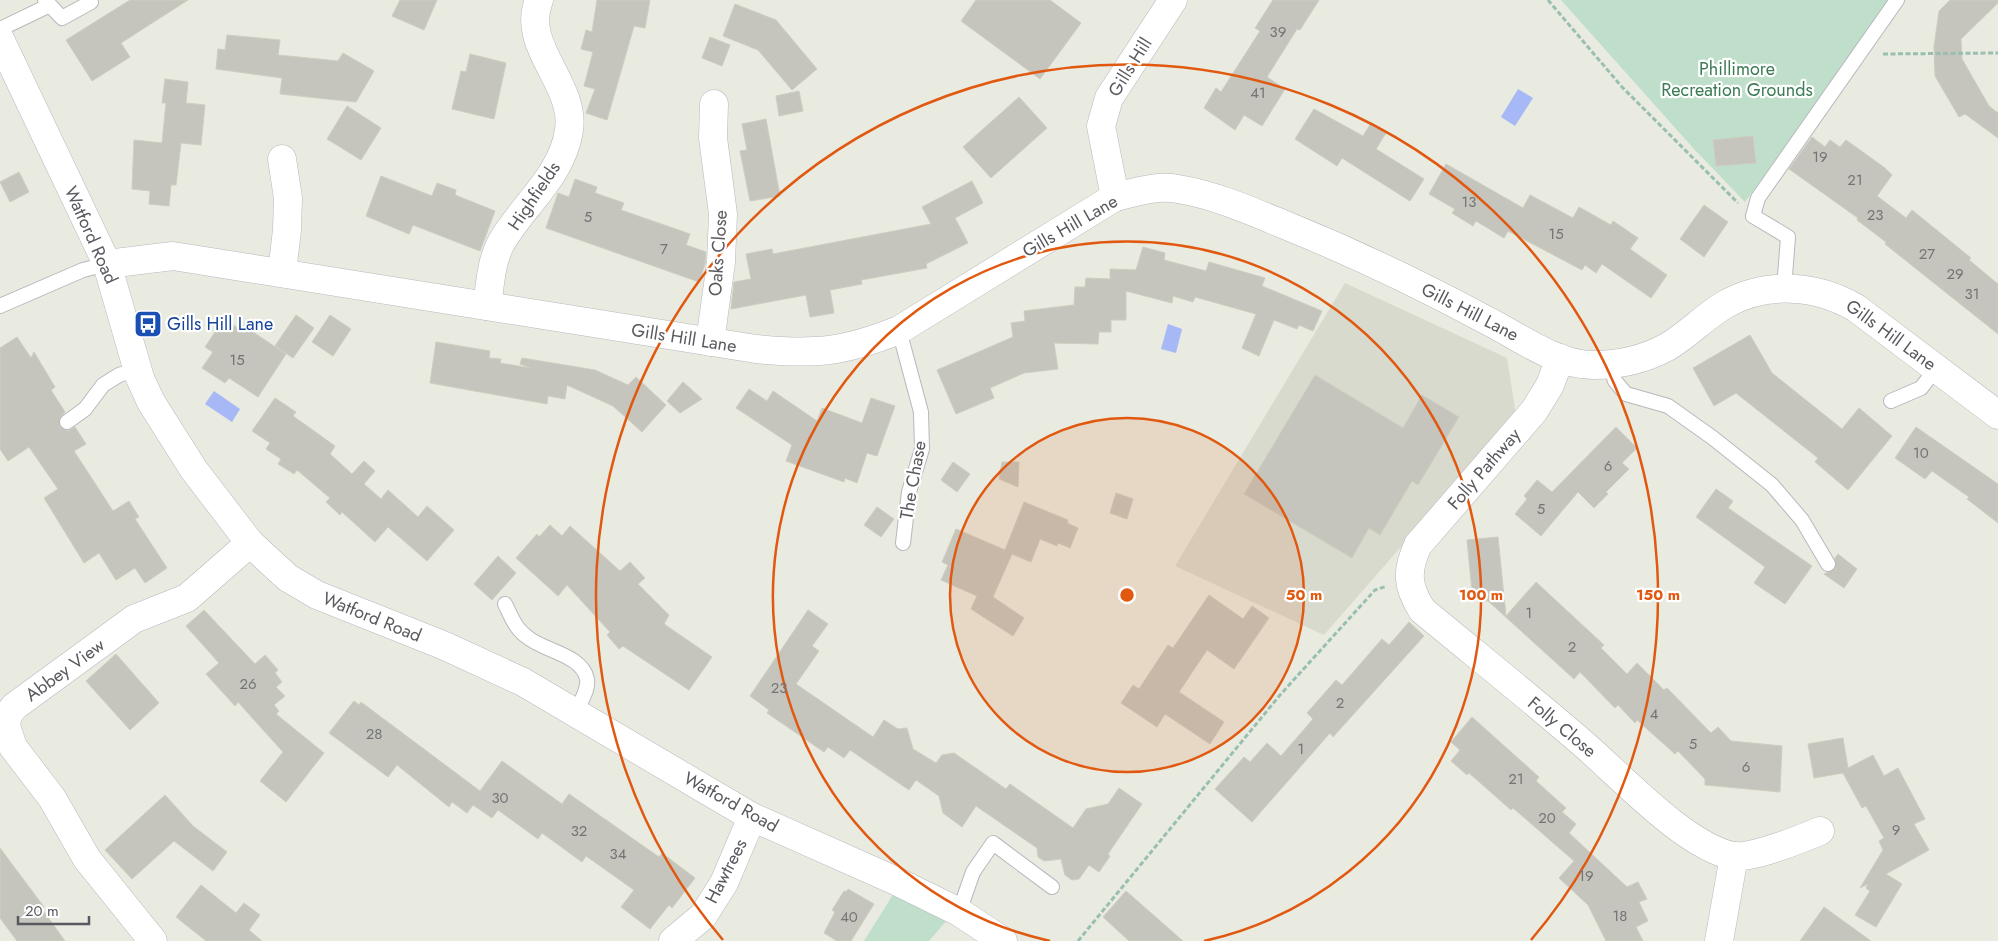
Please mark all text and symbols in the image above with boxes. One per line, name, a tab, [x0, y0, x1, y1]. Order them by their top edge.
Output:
house number: 39	[1270, 21, 1286, 43]
street label: Gills Hill	[1102, 32, 1158, 102]
park label: Phillimore Recreation Grounds	[1661, 56, 1813, 103]
house number: 41	[1250, 82, 1266, 104]
house number: 19	[1812, 146, 1828, 168]
street label: Highfields	[501, 156, 567, 236]
house number: 21	[1847, 169, 1863, 191]
street label: Watford Road	[58, 182, 124, 288]
street label: Gills Hill Lane	[1017, 188, 1123, 264]
house number: 13	[1462, 191, 1476, 213]
house number: 23	[1867, 204, 1883, 226]
house number: 5	[584, 206, 592, 228]
street label: Oaks Close	[702, 209, 734, 297]
house number: 15	[1548, 223, 1564, 245]
house number: 7	[660, 238, 668, 260]
house number: 27	[1919, 243, 1935, 265]
house number: 29	[1946, 263, 1964, 285]
street label: Gills Hill Lane	[1417, 276, 1523, 348]
house number: 31	[1965, 283, 1979, 305]
street label: Gills Hill Lane	[1840, 293, 1942, 377]
bus stop icon: Gills Hill Lane	[133, 309, 163, 339]
place label: Gills Hill Lane	[167, 311, 273, 337]
street label: Gills Hill Lane	[629, 317, 739, 359]
house number: 15	[229, 349, 245, 371]
street label: Folly Pathway	[1441, 423, 1527, 515]
street label: The Chase	[893, 439, 933, 521]
house number: 10	[1913, 442, 1929, 464]
house number: 6	[1604, 455, 1612, 477]
house number: 5	[1537, 498, 1545, 520]
text: 50 m	[1286, 584, 1322, 606]
text: 100 m	[1459, 584, 1503, 606]
text: 150 m	[1636, 584, 1680, 606]
street label: Watford Road	[319, 585, 425, 649]
centre of rings	[1118, 586, 1136, 604]
house number: 1	[1526, 602, 1532, 624]
street label: Abbey View	[20, 632, 111, 708]
house number: 2	[1568, 636, 1576, 658]
house number: 26	[239, 673, 257, 695]
house number: 23	[771, 677, 787, 699]
street label: Folly Close	[1522, 690, 1602, 764]
house number: 2	[1336, 692, 1344, 714]
house number: 4	[1650, 703, 1659, 725]
house number: 28	[366, 723, 382, 745]
house number: 5	[1689, 733, 1697, 755]
house number: 1	[1298, 738, 1304, 760]
house number: 6	[1742, 756, 1750, 778]
street label: Watford Road	[679, 765, 783, 839]
house number: 21	[1508, 768, 1524, 790]
house number: 30	[491, 787, 509, 809]
house number: 20	[1538, 807, 1556, 829]
house number: 9	[1892, 819, 1900, 841]
house number: 32	[571, 820, 587, 842]
street label: Hawtrees	[699, 834, 753, 908]
house number: 34	[610, 843, 627, 865]
house number: 19	[1578, 865, 1594, 887]
scale bar	[18, 894, 89, 926]
text: 20 m	[25, 900, 59, 922]
house number: 18	[1613, 905, 1627, 927]
house number: 40	[840, 906, 858, 928]

